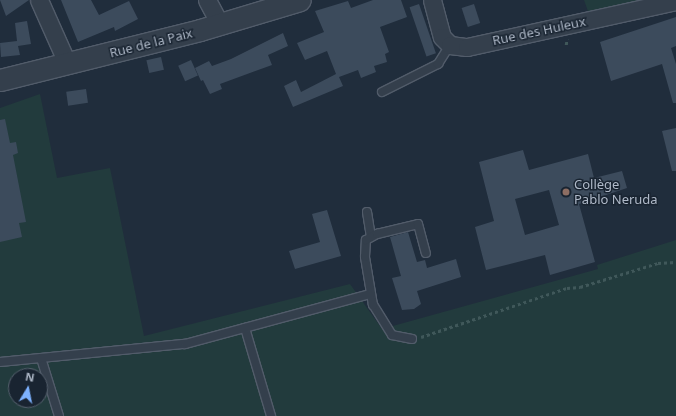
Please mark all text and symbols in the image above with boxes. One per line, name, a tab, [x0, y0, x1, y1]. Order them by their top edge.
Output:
street label: Rue des Huleux	[491, 13, 587, 49]
street label: Rue de la Paix	[108, 25, 194, 61]
place label: Collège Pablo Neruda	[574, 177, 658, 208]
marker: Collège Pablo Neruda	[561, 187, 571, 197]
north arrow	[8, 368, 48, 408]
text: N	[24, 369, 36, 385]

